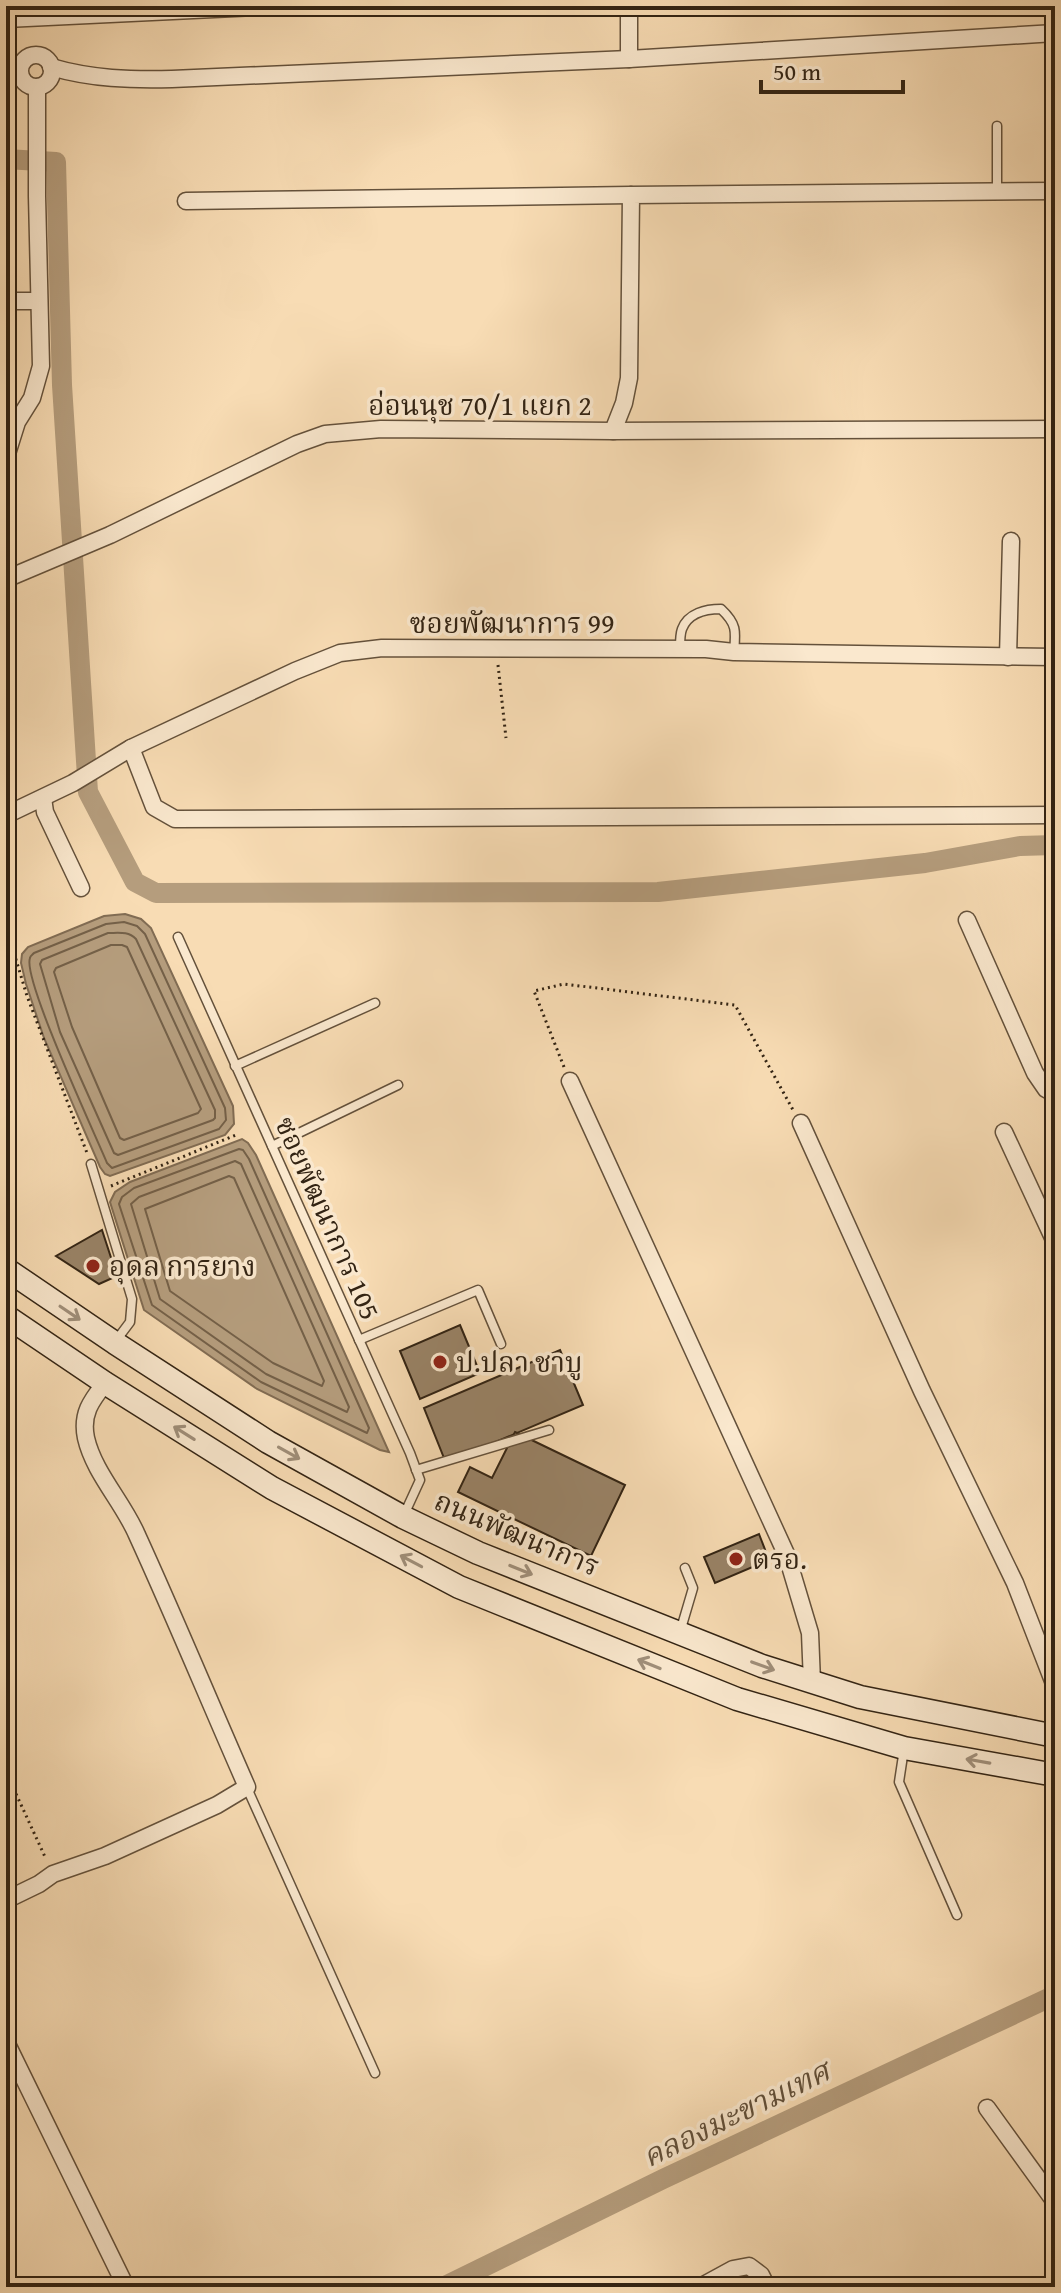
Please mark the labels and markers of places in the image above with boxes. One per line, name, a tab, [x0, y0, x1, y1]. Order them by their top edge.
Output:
place label: อุดล การยาง	[109, 1245, 255, 1286]
marker: อุดล การยาง	[84, 1257, 102, 1275]
place label: ป.ปลา ชาบู	[456, 1341, 583, 1382]
marker: ป.ปลา ชาบู	[431, 1353, 449, 1371]
place label: ตรอ.	[752, 1538, 807, 1579]
marker: ตรอ.	[727, 1550, 745, 1568]

